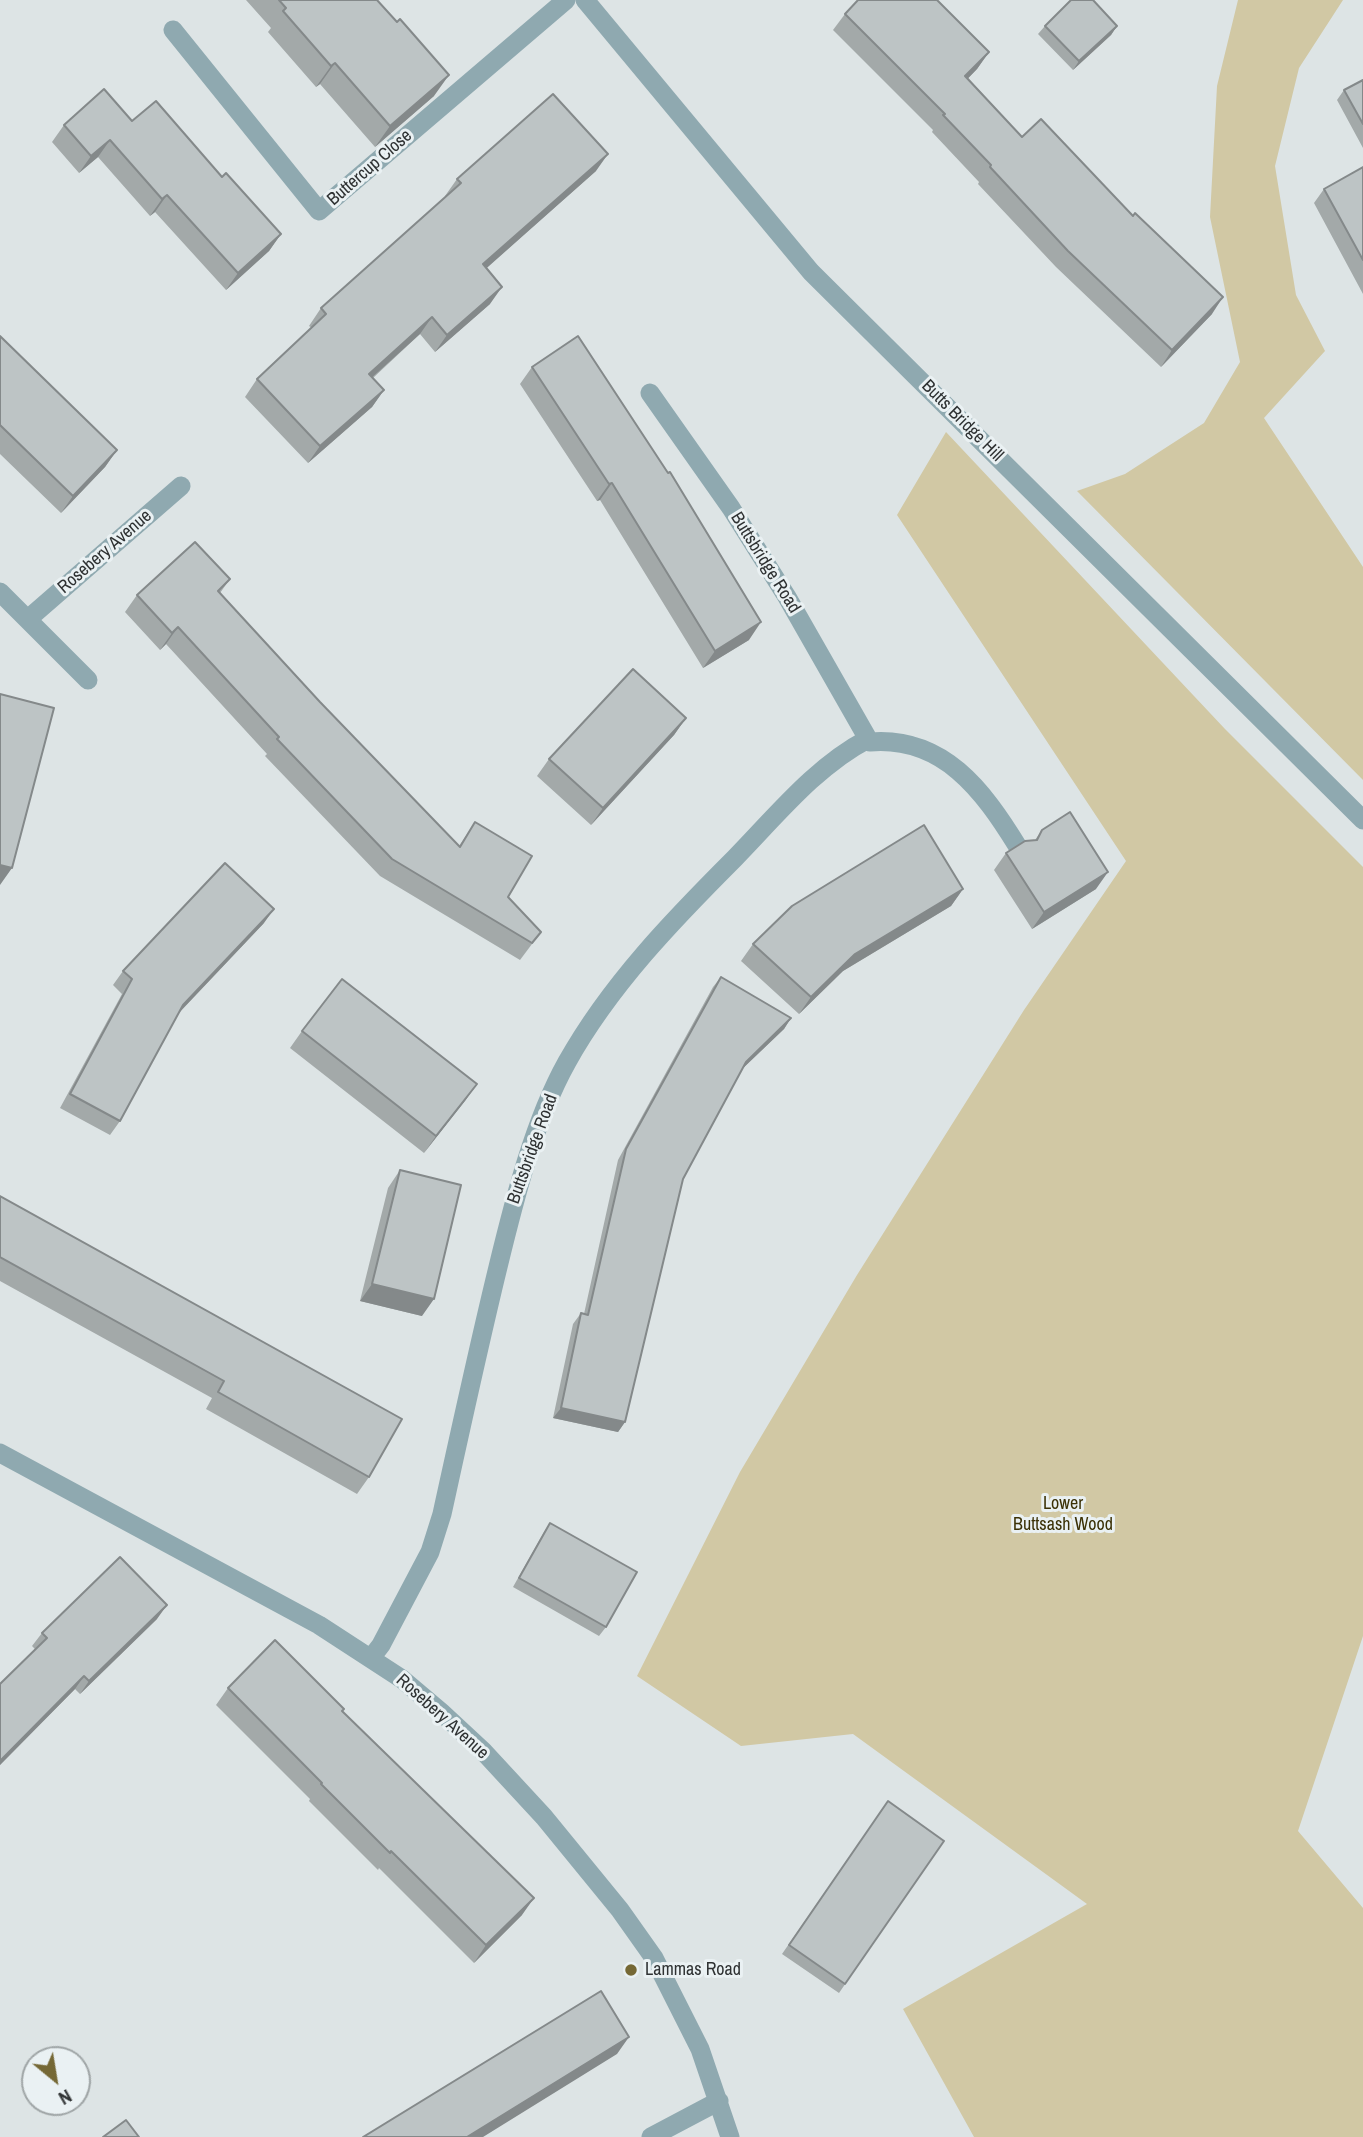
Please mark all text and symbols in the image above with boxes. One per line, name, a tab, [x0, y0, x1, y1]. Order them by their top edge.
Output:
street label: Buttercup Close	[323, 125, 417, 211]
street label: Butts Bridge Hill	[917, 376, 1007, 466]
street label: Rosebery Avenue	[54, 505, 156, 599]
street label: Buttsbridge Road	[725, 509, 805, 617]
street label: Buttsbridge Road	[503, 1091, 563, 1207]
park label: Lower Buttsash Wood	[1013, 1493, 1113, 1536]
street label: Rosebery Avenue	[391, 1670, 493, 1764]
place label: Lammas Road	[645, 1959, 741, 1981]
marker: Lammas Road	[623, 1962, 639, 1978]
north arrow	[21, 2046, 91, 2116]
text: N	[54, 2083, 77, 2112]

